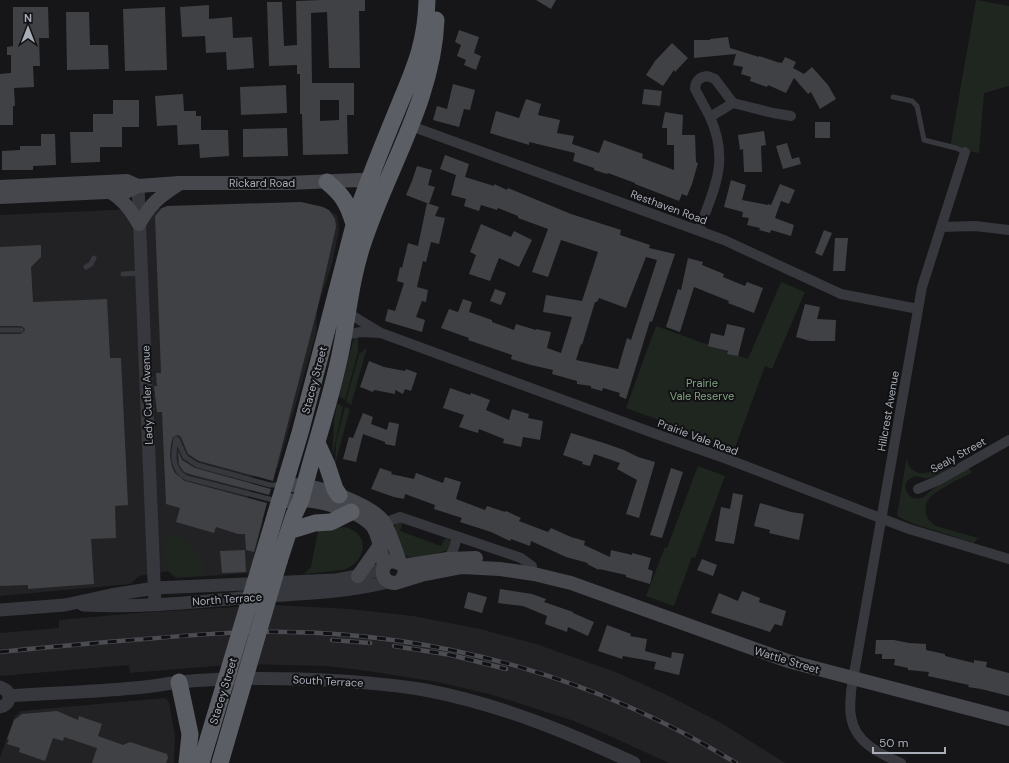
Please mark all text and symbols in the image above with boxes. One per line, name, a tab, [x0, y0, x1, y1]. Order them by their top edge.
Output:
north arrow	[8, 8, 48, 48]
text: N	[24, 11, 32, 25]
street label: Rickard Road	[229, 176, 295, 190]
street label: Resthaven Road	[629, 187, 709, 227]
street label: Lady Cutler Avenue	[138, 345, 156, 445]
street label: Stacey Street	[298, 345, 330, 415]
street label: Hillcrest Avenue	[874, 370, 902, 452]
park label: Prairie Vale Reserve	[670, 376, 734, 403]
street label: Prairie Vale Road	[656, 416, 740, 458]
street label: Sealy Street	[928, 434, 988, 476]
street label: North Terrace	[192, 590, 262, 608]
street label: Wattle Street	[753, 643, 821, 677]
street label: Stacey Street	[206, 656, 240, 726]
street label: South Terrace	[292, 672, 364, 690]
scale bar	[873, 729, 945, 755]
text: 50 m	[879, 735, 908, 751]

